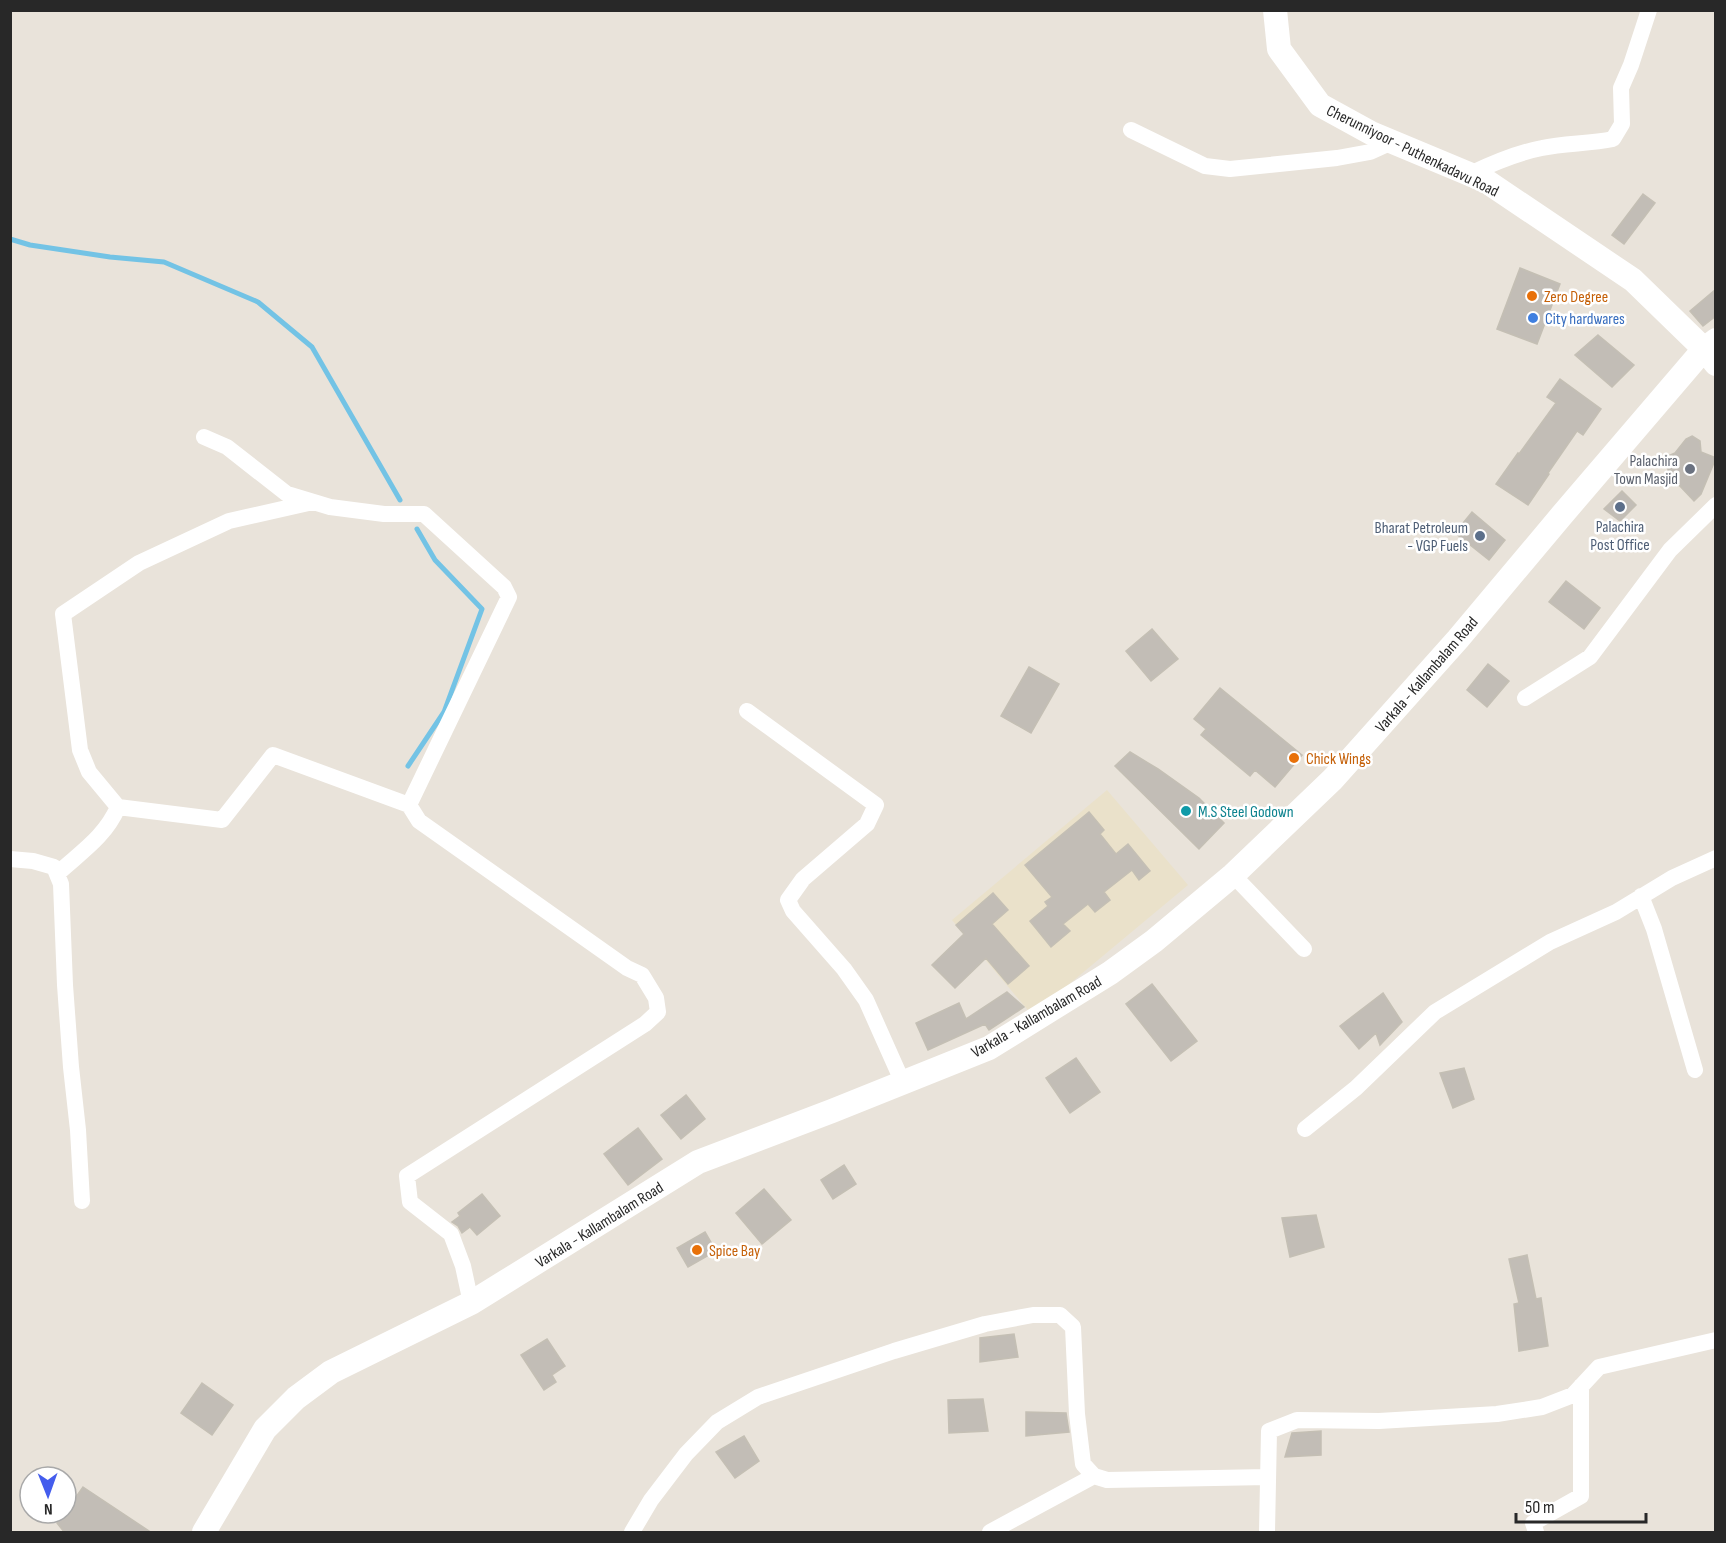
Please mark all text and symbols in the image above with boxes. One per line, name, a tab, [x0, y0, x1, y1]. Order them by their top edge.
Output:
street label: Cherunniyoor - Puthenkadavu Road	[1323, 101, 1502, 201]
place label: Zero Degree	[1544, 288, 1608, 307]
marker: Zero Degree	[1525, 289, 1539, 303]
place label: City hardwares	[1545, 310, 1625, 329]
marker: City hardwares	[1526, 311, 1540, 325]
place label: Palachira Town Masjid	[1614, 452, 1678, 489]
marker: Palachira Town Masjid	[1683, 462, 1697, 476]
marker: Palachira Post Office	[1613, 500, 1627, 514]
place label: Palachira Post Office	[1590, 518, 1650, 555]
place label: Bharat Petroleum - VGP Fuels	[1375, 519, 1468, 556]
marker: Bharat Petroleum - VGP Fuels	[1473, 529, 1487, 543]
street label: Varkala - Kallambalam Road	[1372, 613, 1483, 737]
place label: Chick Wings	[1306, 750, 1371, 769]
marker: Chick Wings	[1287, 751, 1301, 765]
place label: M.S Steel Godown	[1198, 803, 1294, 822]
marker: M.S Steel Godown	[1179, 804, 1193, 818]
street label: Varkala - Kallambalam Road	[968, 972, 1105, 1062]
street label: Varkala - Kallambalam Road	[532, 1178, 667, 1272]
place label: Spice Bay	[709, 1242, 760, 1261]
marker: Spice Bay	[690, 1243, 704, 1257]
north arrow	[18, 1465, 78, 1525]
scale bar	[1516, 1486, 1646, 1524]
text: 50 m	[1525, 1497, 1555, 1518]
text: N	[44, 1499, 53, 1518]

